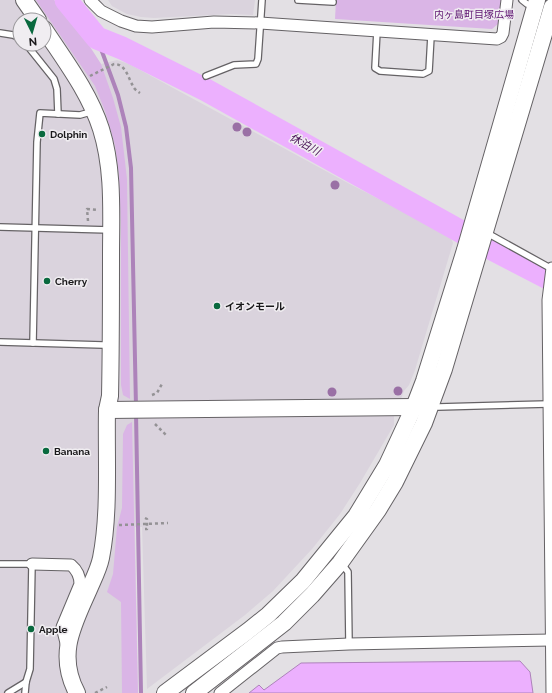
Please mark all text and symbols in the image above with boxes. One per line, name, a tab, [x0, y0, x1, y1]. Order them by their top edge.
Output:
park label: 内ヶ島町目塚広場	[434, 9, 514, 20]
north arrow	[12, 12, 52, 52]
text: N	[28, 35, 38, 48]
marker: Dolphin	[37, 129, 47, 139]
place label: Dolphin	[50, 129, 87, 140]
water label: 休泊川	[287, 131, 323, 159]
marker: Cherry	[42, 276, 52, 286]
place label: Cherry	[55, 276, 88, 287]
marker: イオンモール	[212, 301, 222, 311]
place label: イオンモール	[225, 301, 285, 312]
marker: Banana	[41, 446, 51, 456]
place label: Banana	[54, 446, 90, 457]
marker: Apple	[26, 624, 36, 634]
place label: Apple	[39, 624, 68, 635]

